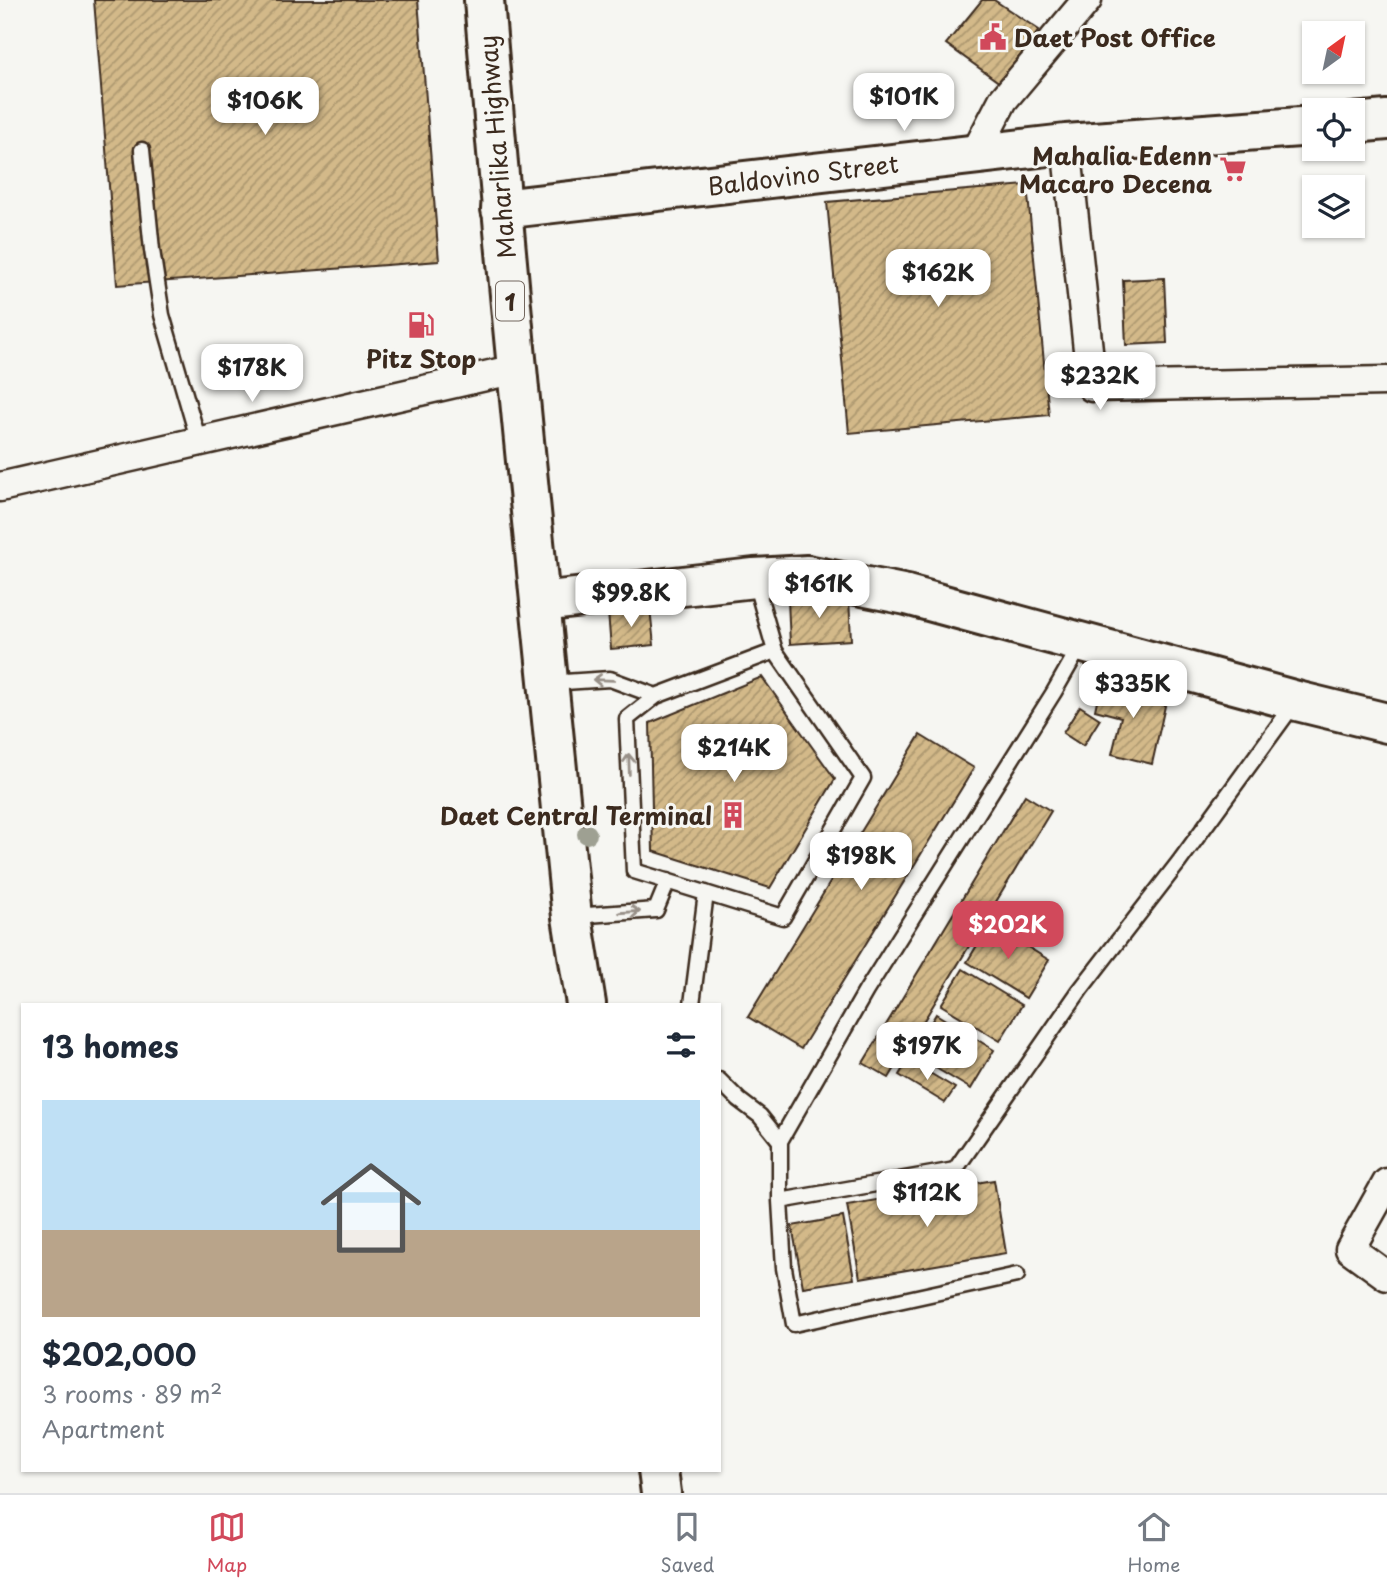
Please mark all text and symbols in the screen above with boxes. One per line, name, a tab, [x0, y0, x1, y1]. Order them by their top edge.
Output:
place label: Daet Post Office	[1014, 19, 1216, 55]
north arrow	[1302, 21, 1365, 84]
map controls	[1302, 21, 1365, 238]
public building icon: Daet Post Office	[978, 22, 1008, 52]
street label: Maharlika Highway	[468, 34, 524, 260]
pin: $101K	[855, 74, 953, 133]
pin: $106K	[216, 78, 314, 137]
text: $101K	[869, 78, 939, 113]
text: $106K	[227, 82, 303, 117]
button: locate	[1302, 98, 1365, 161]
place label: Mahalia Edenn Macaro Decena	[1019, 137, 1213, 201]
street label: Baldovino Street	[706, 144, 901, 204]
supermarket icon: Mahalia Edenn Macaro Decena	[1218, 154, 1248, 184]
button: layers	[1302, 175, 1365, 238]
pin: $162K	[889, 250, 987, 309]
text: $162K	[902, 254, 974, 289]
road number: 1	[496, 282, 524, 320]
fuel station icon: Pitz Stop	[406, 310, 436, 340]
place label: Pitz Stop	[366, 340, 476, 376]
pin: $178K	[203, 344, 301, 404]
text: $178K	[217, 349, 287, 384]
pin: $232K	[1051, 352, 1149, 412]
text: $232K	[1061, 357, 1139, 392]
pin: $161K	[770, 560, 868, 620]
text: $161K	[785, 565, 853, 600]
pin: $99.8K	[574, 570, 688, 629]
text: $99.8K	[591, 574, 671, 609]
pin: $335K	[1084, 660, 1182, 720]
text: $335K	[1095, 665, 1171, 700]
one-way arrow	[592, 674, 615, 687]
pin: $214K	[685, 724, 783, 784]
text: $214K	[697, 729, 771, 764]
one-way arrow	[623, 753, 636, 776]
place label: Daet Central Terminal	[440, 797, 712, 833]
building icon: Daet Central Terminal	[718, 800, 748, 830]
pin: $198K	[812, 832, 910, 892]
text: $198K	[826, 837, 896, 872]
pin: $202K	[959, 902, 1057, 961]
one-way arrow	[618, 905, 641, 918]
text: $202K	[969, 906, 1047, 941]
text: 13 homes	[42, 1023, 179, 1068]
pin: $197K	[878, 1023, 976, 1082]
icon: filters	[662, 1026, 700, 1064]
text: $197K	[892, 1027, 962, 1062]
icon: home	[308, 1145, 434, 1271]
pin: $112K	[878, 1170, 976, 1229]
text: $112K	[893, 1174, 961, 1209]
text: $202,000	[42, 1331, 197, 1376]
text: 3 rooms · 89 m²	[42, 1376, 222, 1411]
text: Apartment	[42, 1411, 165, 1446]
tab: Map	[207, 1508, 247, 1578]
tab: Saved	[660, 1508, 714, 1578]
tab: Home	[1128, 1508, 1180, 1578]

